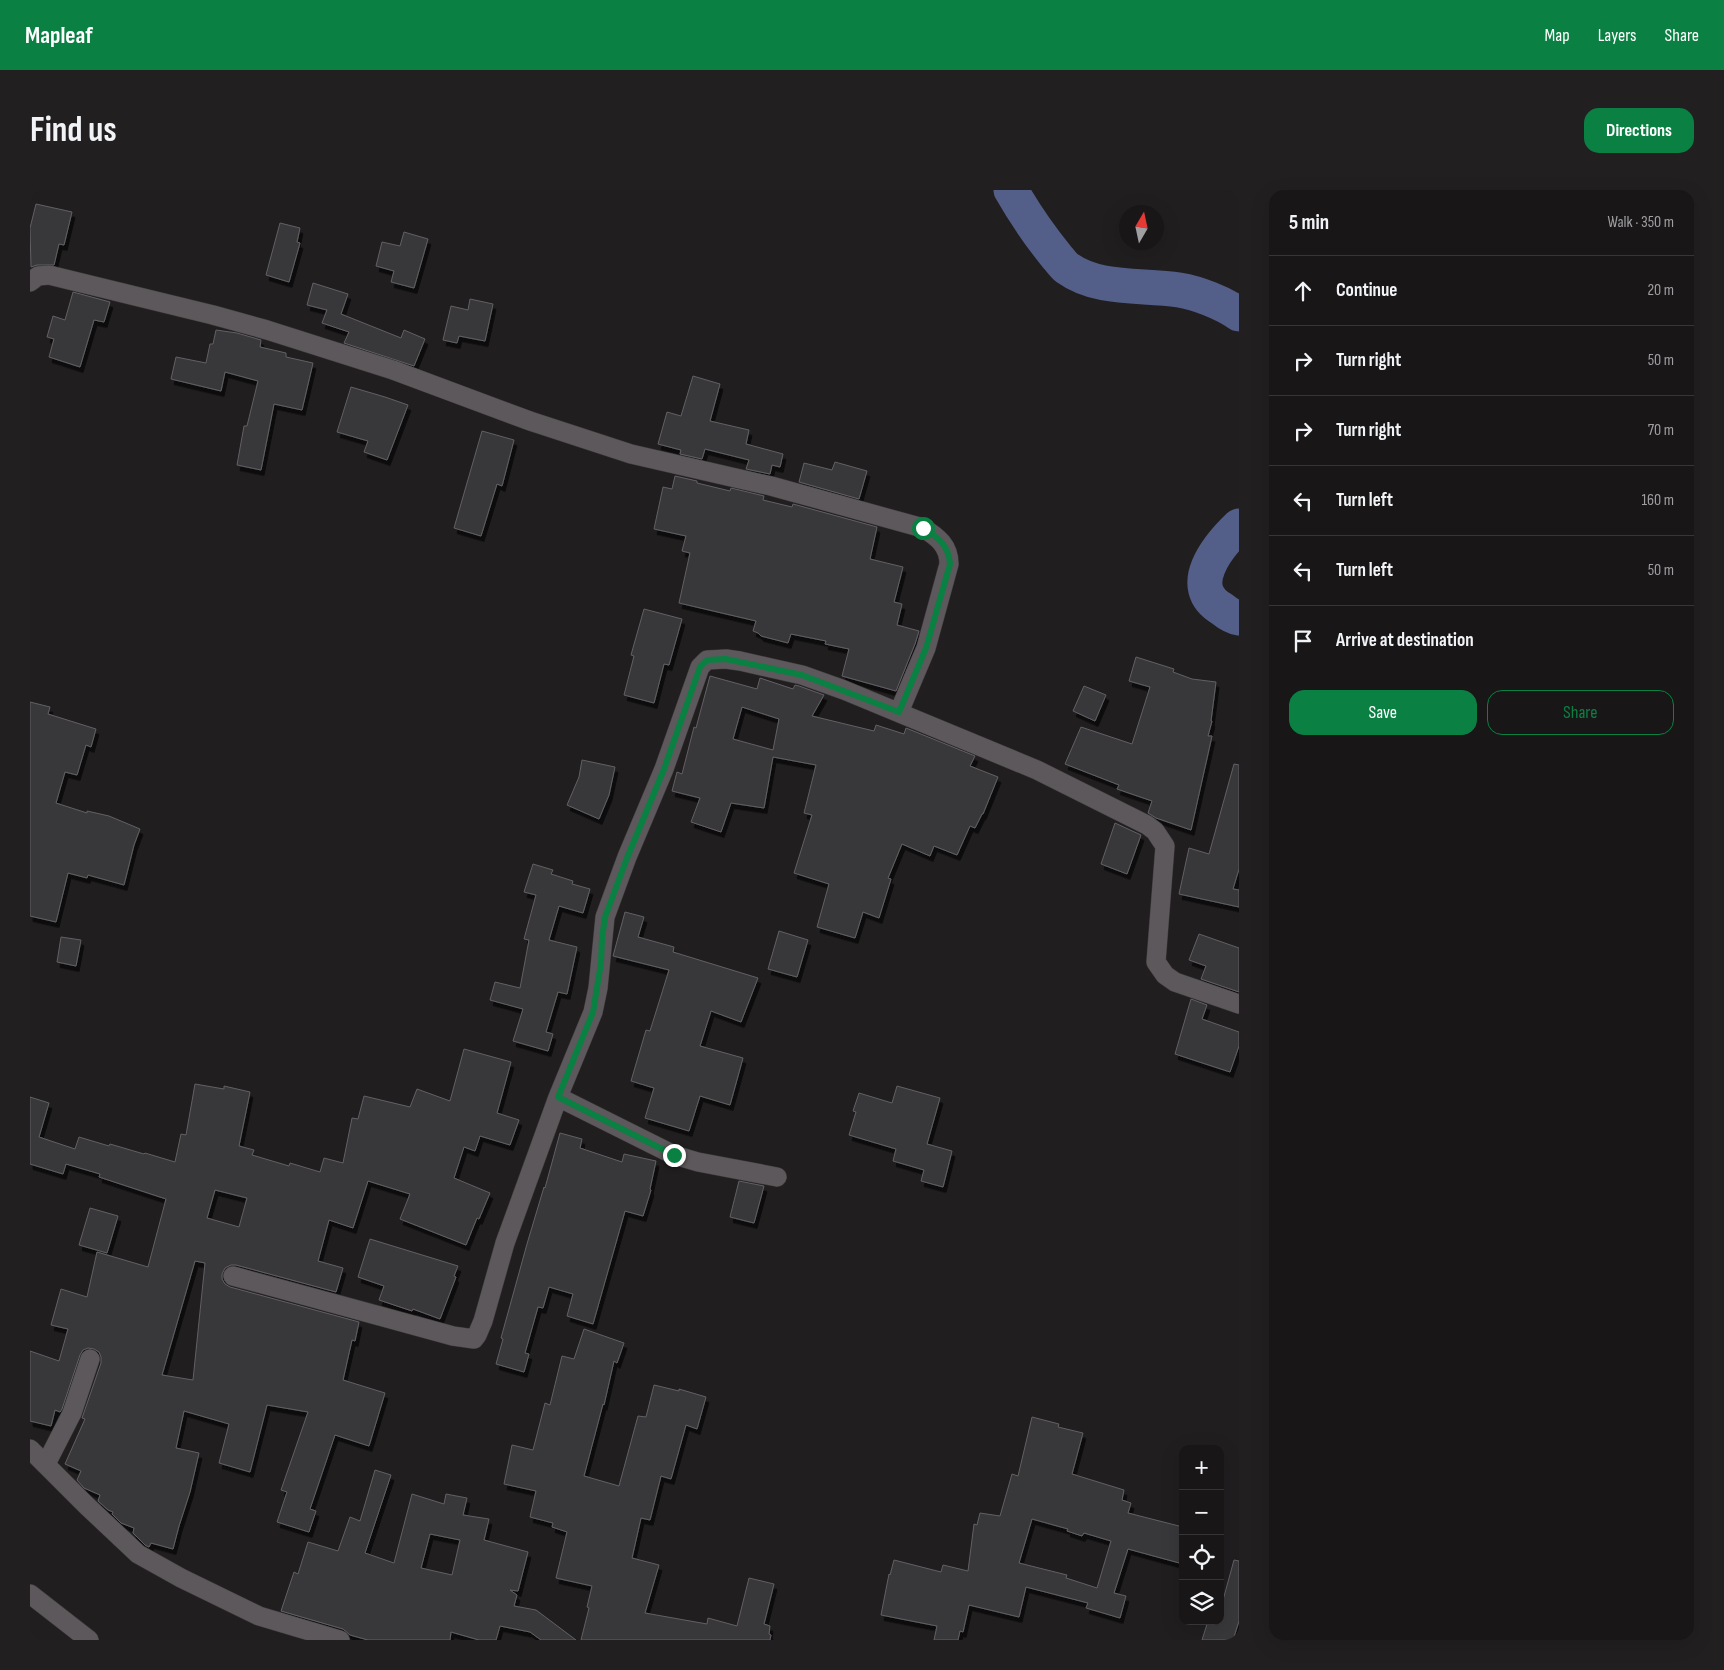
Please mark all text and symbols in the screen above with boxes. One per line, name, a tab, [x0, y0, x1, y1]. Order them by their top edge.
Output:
text: Mapleaf	[25, 21, 93, 50]
text: Map	[1545, 25, 1570, 46]
text: Layers	[1598, 25, 1637, 46]
text: Share	[1665, 25, 1699, 46]
button: Directions	[1584, 108, 1694, 153]
text: Find us	[30, 109, 117, 152]
north arrow	[1119, 205, 1164, 250]
text: 5 min	[1289, 210, 1329, 235]
text: Walk · 350 m	[1607, 213, 1674, 232]
icon: ahead	[1289, 277, 1317, 305]
text: Continue	[1336, 279, 1397, 302]
text: 20 m	[1647, 281, 1674, 300]
icon: right	[1289, 347, 1317, 375]
text: Turn right	[1336, 349, 1401, 372]
text: 50 m	[1648, 351, 1674, 370]
icon: right	[1289, 417, 1317, 445]
text: Turn right	[1336, 419, 1401, 442]
text: 70 m	[1648, 421, 1674, 440]
icon: left	[1289, 487, 1317, 515]
text: Turn left	[1336, 489, 1393, 512]
text: 160 m	[1641, 491, 1674, 510]
route start	[912, 517, 935, 540]
icon: left	[1289, 557, 1317, 585]
text: Turn left	[1336, 559, 1393, 582]
text: 50 m	[1648, 561, 1674, 580]
icon: arrive	[1289, 627, 1317, 655]
text: Arrive at destination	[1336, 629, 1474, 652]
button: Save	[1289, 690, 1477, 735]
button: Share	[1487, 690, 1674, 735]
route end	[663, 1144, 686, 1167]
map controls	[1179, 1445, 1224, 1625]
button: +	[1179, 1445, 1224, 1490]
button: −	[1179, 1490, 1224, 1535]
button: locate	[1179, 1535, 1224, 1580]
button: layers	[1179, 1580, 1224, 1625]

